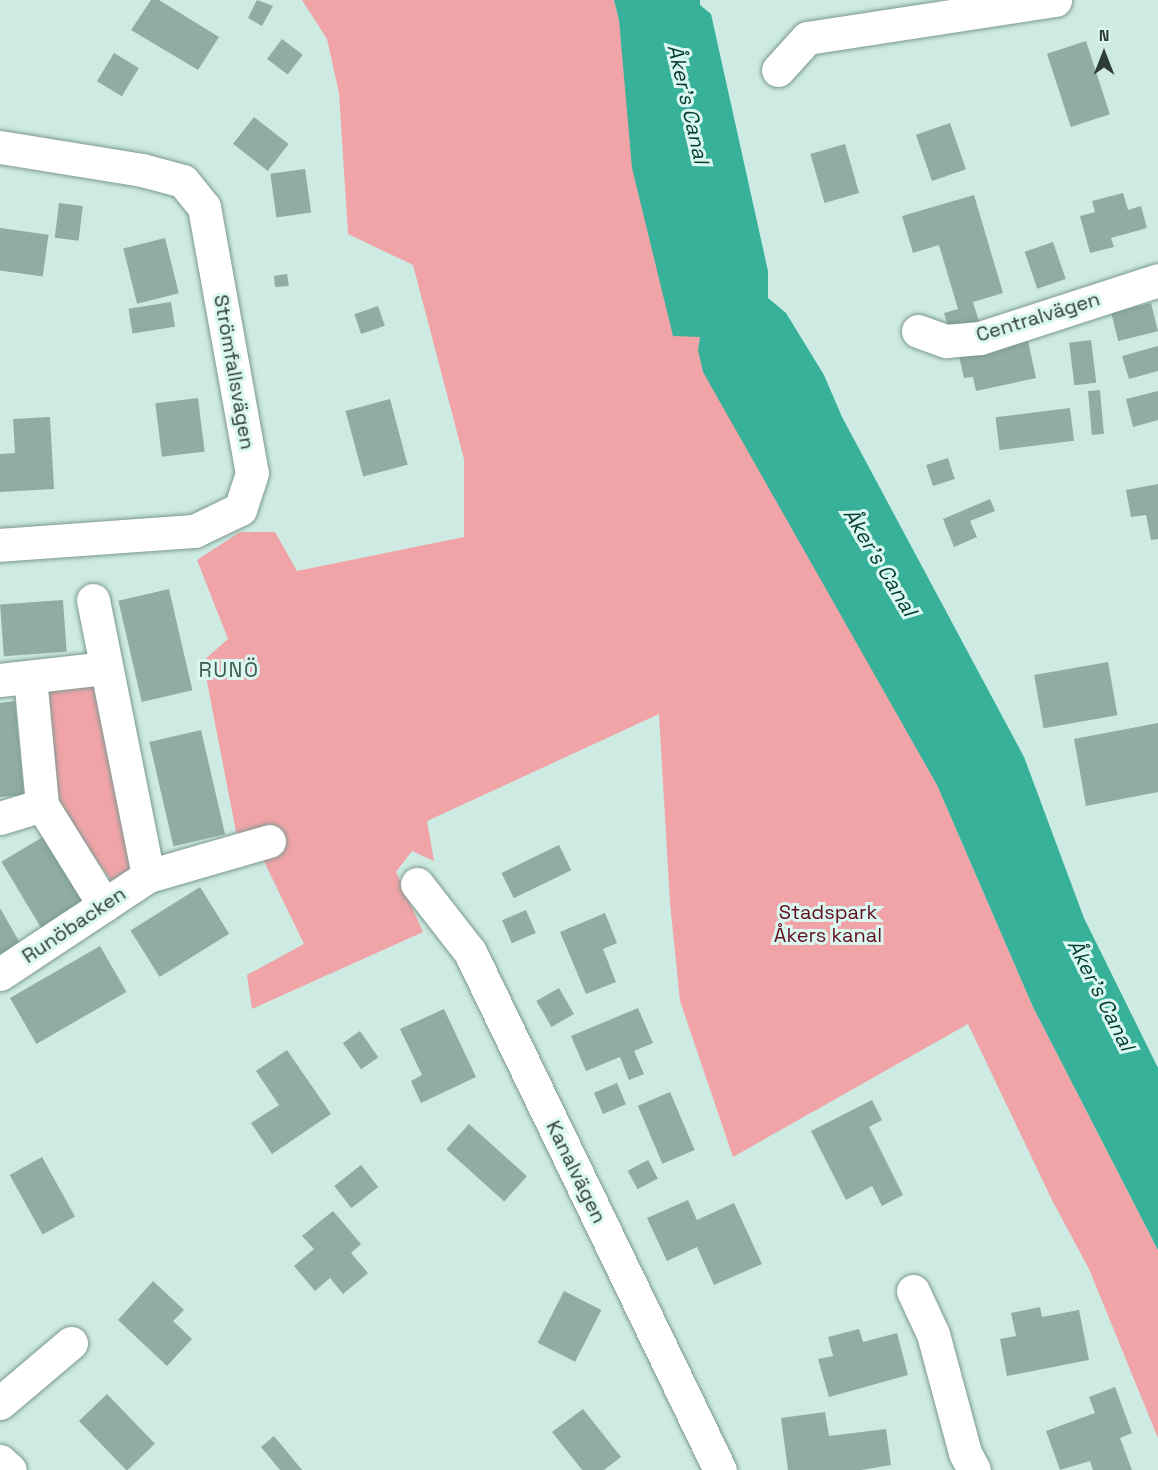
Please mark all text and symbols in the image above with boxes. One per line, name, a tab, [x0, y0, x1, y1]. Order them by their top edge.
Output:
north arrow	[1074, 24, 1134, 84]
text: N	[1099, 25, 1109, 46]
water label: Åker's Canal	[662, 42, 714, 166]
street label: Centralvägen	[973, 287, 1103, 347]
street label: Strömfallsvägen	[209, 293, 259, 451]
water label: Åker's Canal	[838, 503, 922, 621]
district label: RUNÖ	[198, 657, 260, 683]
street label: Runöbacken	[18, 882, 130, 968]
park label: Stadspark Åkers kanal	[774, 901, 882, 948]
water label: Åker's Canal	[1062, 935, 1140, 1055]
street label: Kanalvägen	[541, 1117, 611, 1227]

